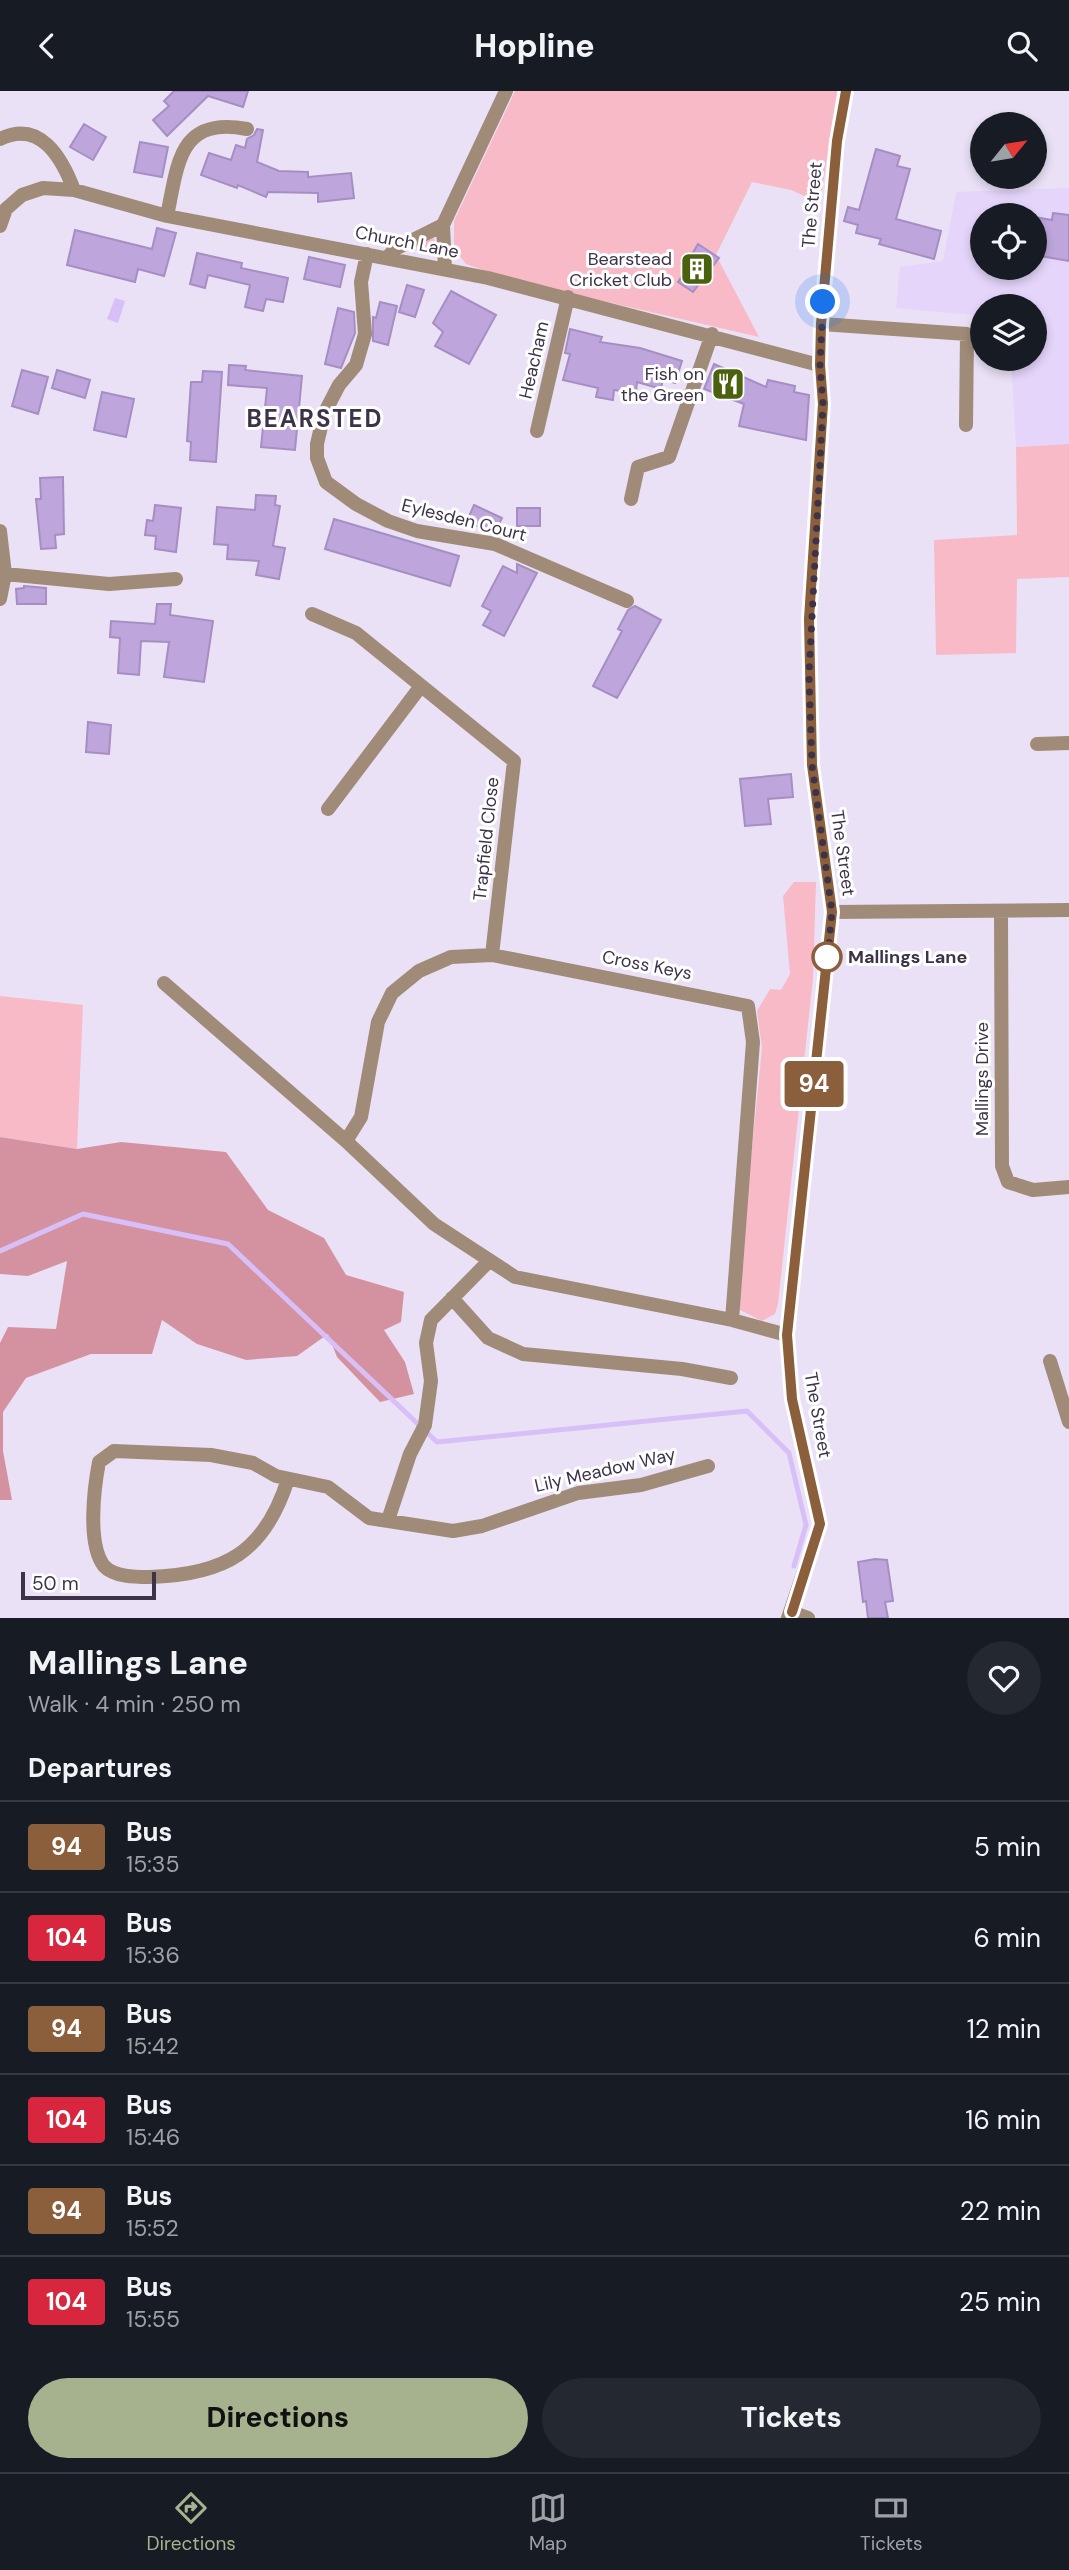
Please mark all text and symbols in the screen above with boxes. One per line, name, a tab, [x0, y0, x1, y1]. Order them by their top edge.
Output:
text: Hopline	[474, 25, 595, 67]
icon: back	[28, 27, 66, 65]
icon: search	[1003, 27, 1041, 65]
north arrow	[970, 112, 1046, 189]
map controls	[970, 112, 1047, 371]
street label: The Street	[796, 161, 828, 249]
button: locate	[970, 203, 1047, 280]
street label: Church Lane	[353, 220, 461, 264]
place label: Bearstead Cricket Club	[569, 247, 672, 292]
building icon: Bearstead Cricket Club	[678, 250, 716, 288]
your location	[805, 284, 840, 319]
button: layers	[970, 294, 1047, 371]
street label: Heacham	[513, 319, 555, 401]
place label: Fish on the Green	[621, 362, 704, 407]
restaurant icon: Fish on the Green	[709, 365, 747, 403]
district label: BEARSTED	[246, 403, 384, 434]
street label: Eylesden Court	[399, 493, 529, 547]
street label: Trapfield Close	[468, 776, 504, 902]
street label: The Street	[825, 809, 861, 897]
marker: Mallings Lane	[812, 942, 842, 972]
street label: Cross Keys	[600, 945, 694, 985]
place label: Mallings Lane	[848, 945, 967, 969]
street label: Mallings Drive	[970, 1022, 994, 1136]
line badge: 94	[782, 1061, 846, 1107]
text: 94	[799, 1068, 829, 1099]
street label: The Street	[799, 1370, 837, 1460]
street label: Lily Meadow Way	[532, 1442, 678, 1498]
scale bar	[21, 1569, 156, 1601]
text: 50 m	[32, 1571, 79, 1596]
text: Mallings Lane	[28, 1641, 248, 1684]
button: heart	[967, 1641, 1041, 1715]
text: Walk · 4 min · 250 m	[28, 1689, 241, 1719]
text: Departures	[28, 1751, 172, 1785]
text: Bus	[126, 1815, 172, 1849]
text: 5 min	[974, 1830, 1041, 1864]
text: 94	[51, 1831, 82, 1862]
text: 15:35	[126, 1849, 179, 1879]
text: Bus	[126, 1906, 172, 1940]
text: 6 min	[973, 1921, 1041, 1955]
text: 104	[46, 1922, 87, 1953]
text: 15:36	[126, 1940, 180, 1970]
text: Bus	[126, 1997, 172, 2031]
text: 12 min	[967, 2012, 1041, 2046]
text: 94	[51, 2013, 82, 2044]
text: 15:42	[126, 2031, 179, 2061]
text: Bus	[126, 2088, 172, 2122]
text: 16 min	[965, 2103, 1041, 2137]
text: 104	[46, 2104, 87, 2135]
text: 15:46	[126, 2122, 180, 2152]
text: Bus	[126, 2179, 172, 2213]
text: 22 min	[960, 2194, 1041, 2228]
text: 94	[51, 2195, 82, 2226]
text: 15:52	[126, 2213, 179, 2243]
text: Bus	[126, 2270, 172, 2304]
text: 25 min	[959, 2285, 1041, 2319]
text: 104	[46, 2286, 87, 2317]
text: 15:55	[126, 2304, 180, 2334]
button: Directions	[28, 2378, 528, 2458]
button: Tickets	[542, 2378, 1041, 2458]
tab: Directions	[146, 2489, 236, 2556]
tab: Map	[529, 2489, 567, 2556]
tab: Tickets	[860, 2489, 923, 2556]

